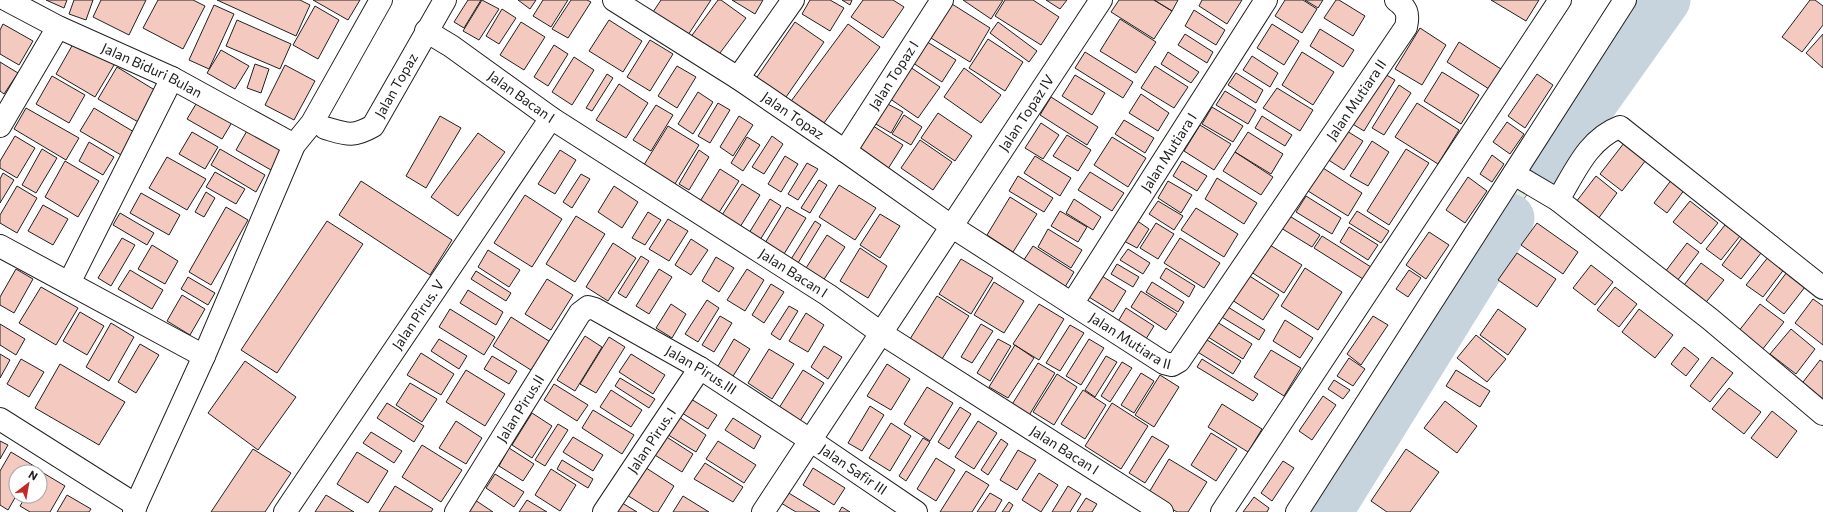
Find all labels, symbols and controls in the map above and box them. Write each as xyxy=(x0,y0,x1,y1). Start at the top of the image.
street label: Jalan Topaz I xyxy=(865,37,922,113)
street label: Jalan Biduri Bulan xyxy=(99,39,205,101)
street label: Jalan Topaz xyxy=(371,50,421,121)
street label: Jalan Mutiara II xyxy=(1322,56,1389,143)
street label: Jalan Bacan I xyxy=(485,67,558,126)
street label: Jalan Topaz IV xyxy=(995,71,1058,154)
street label: Jalan Topaz xyxy=(759,88,828,142)
street label: Jalan Mutiara I xyxy=(1137,109,1200,195)
street label: Jalan Bacan I xyxy=(756,244,831,301)
street label: Jalan Pirus. V xyxy=(388,276,448,353)
street label: Jalan Mutiara II xyxy=(1086,308,1173,372)
street label: Jalan Pirus.III xyxy=(663,341,740,398)
street label: Jalan Pirus.II xyxy=(493,371,547,445)
street label: Jalan Pirus. I xyxy=(623,404,679,476)
street label: Jalan Bacan I xyxy=(1027,421,1102,478)
street label: Jalan Safir III xyxy=(817,440,891,498)
north arrow xyxy=(8,464,48,504)
text: N xyxy=(27,467,40,483)

